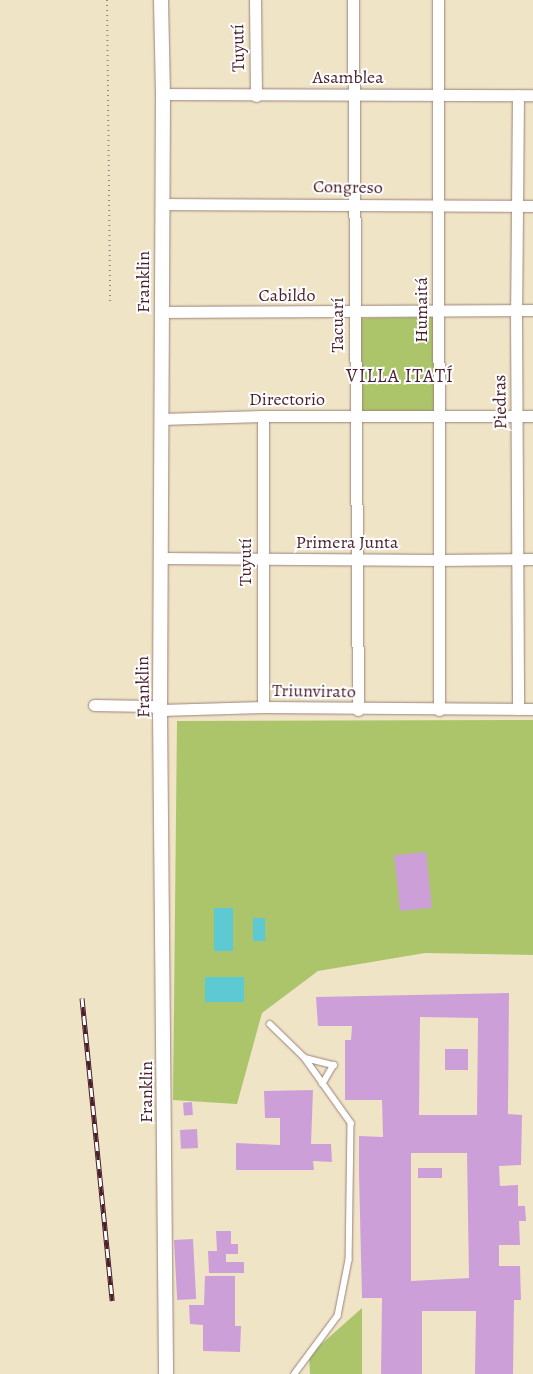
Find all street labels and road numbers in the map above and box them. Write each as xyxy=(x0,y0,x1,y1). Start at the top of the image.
street label: Tuyutí xyxy=(227,24,249,72)
street label: Asamblea xyxy=(312,66,384,88)
street label: Congreso xyxy=(313,176,383,198)
street label: Franklin xyxy=(132,251,154,313)
street label: Humaitá xyxy=(410,277,432,343)
street label: Cabildo xyxy=(259,284,315,306)
street label: Tacuarí xyxy=(326,297,348,353)
street label: Piedras xyxy=(489,374,511,430)
street label: Directorio xyxy=(249,388,325,410)
street label: Primera Junta xyxy=(296,531,398,553)
street label: Tuyutí xyxy=(234,538,256,586)
street label: Franklin xyxy=(132,656,154,718)
street label: Triunvirato xyxy=(272,679,356,703)
street label: Franklin xyxy=(135,1061,157,1123)

